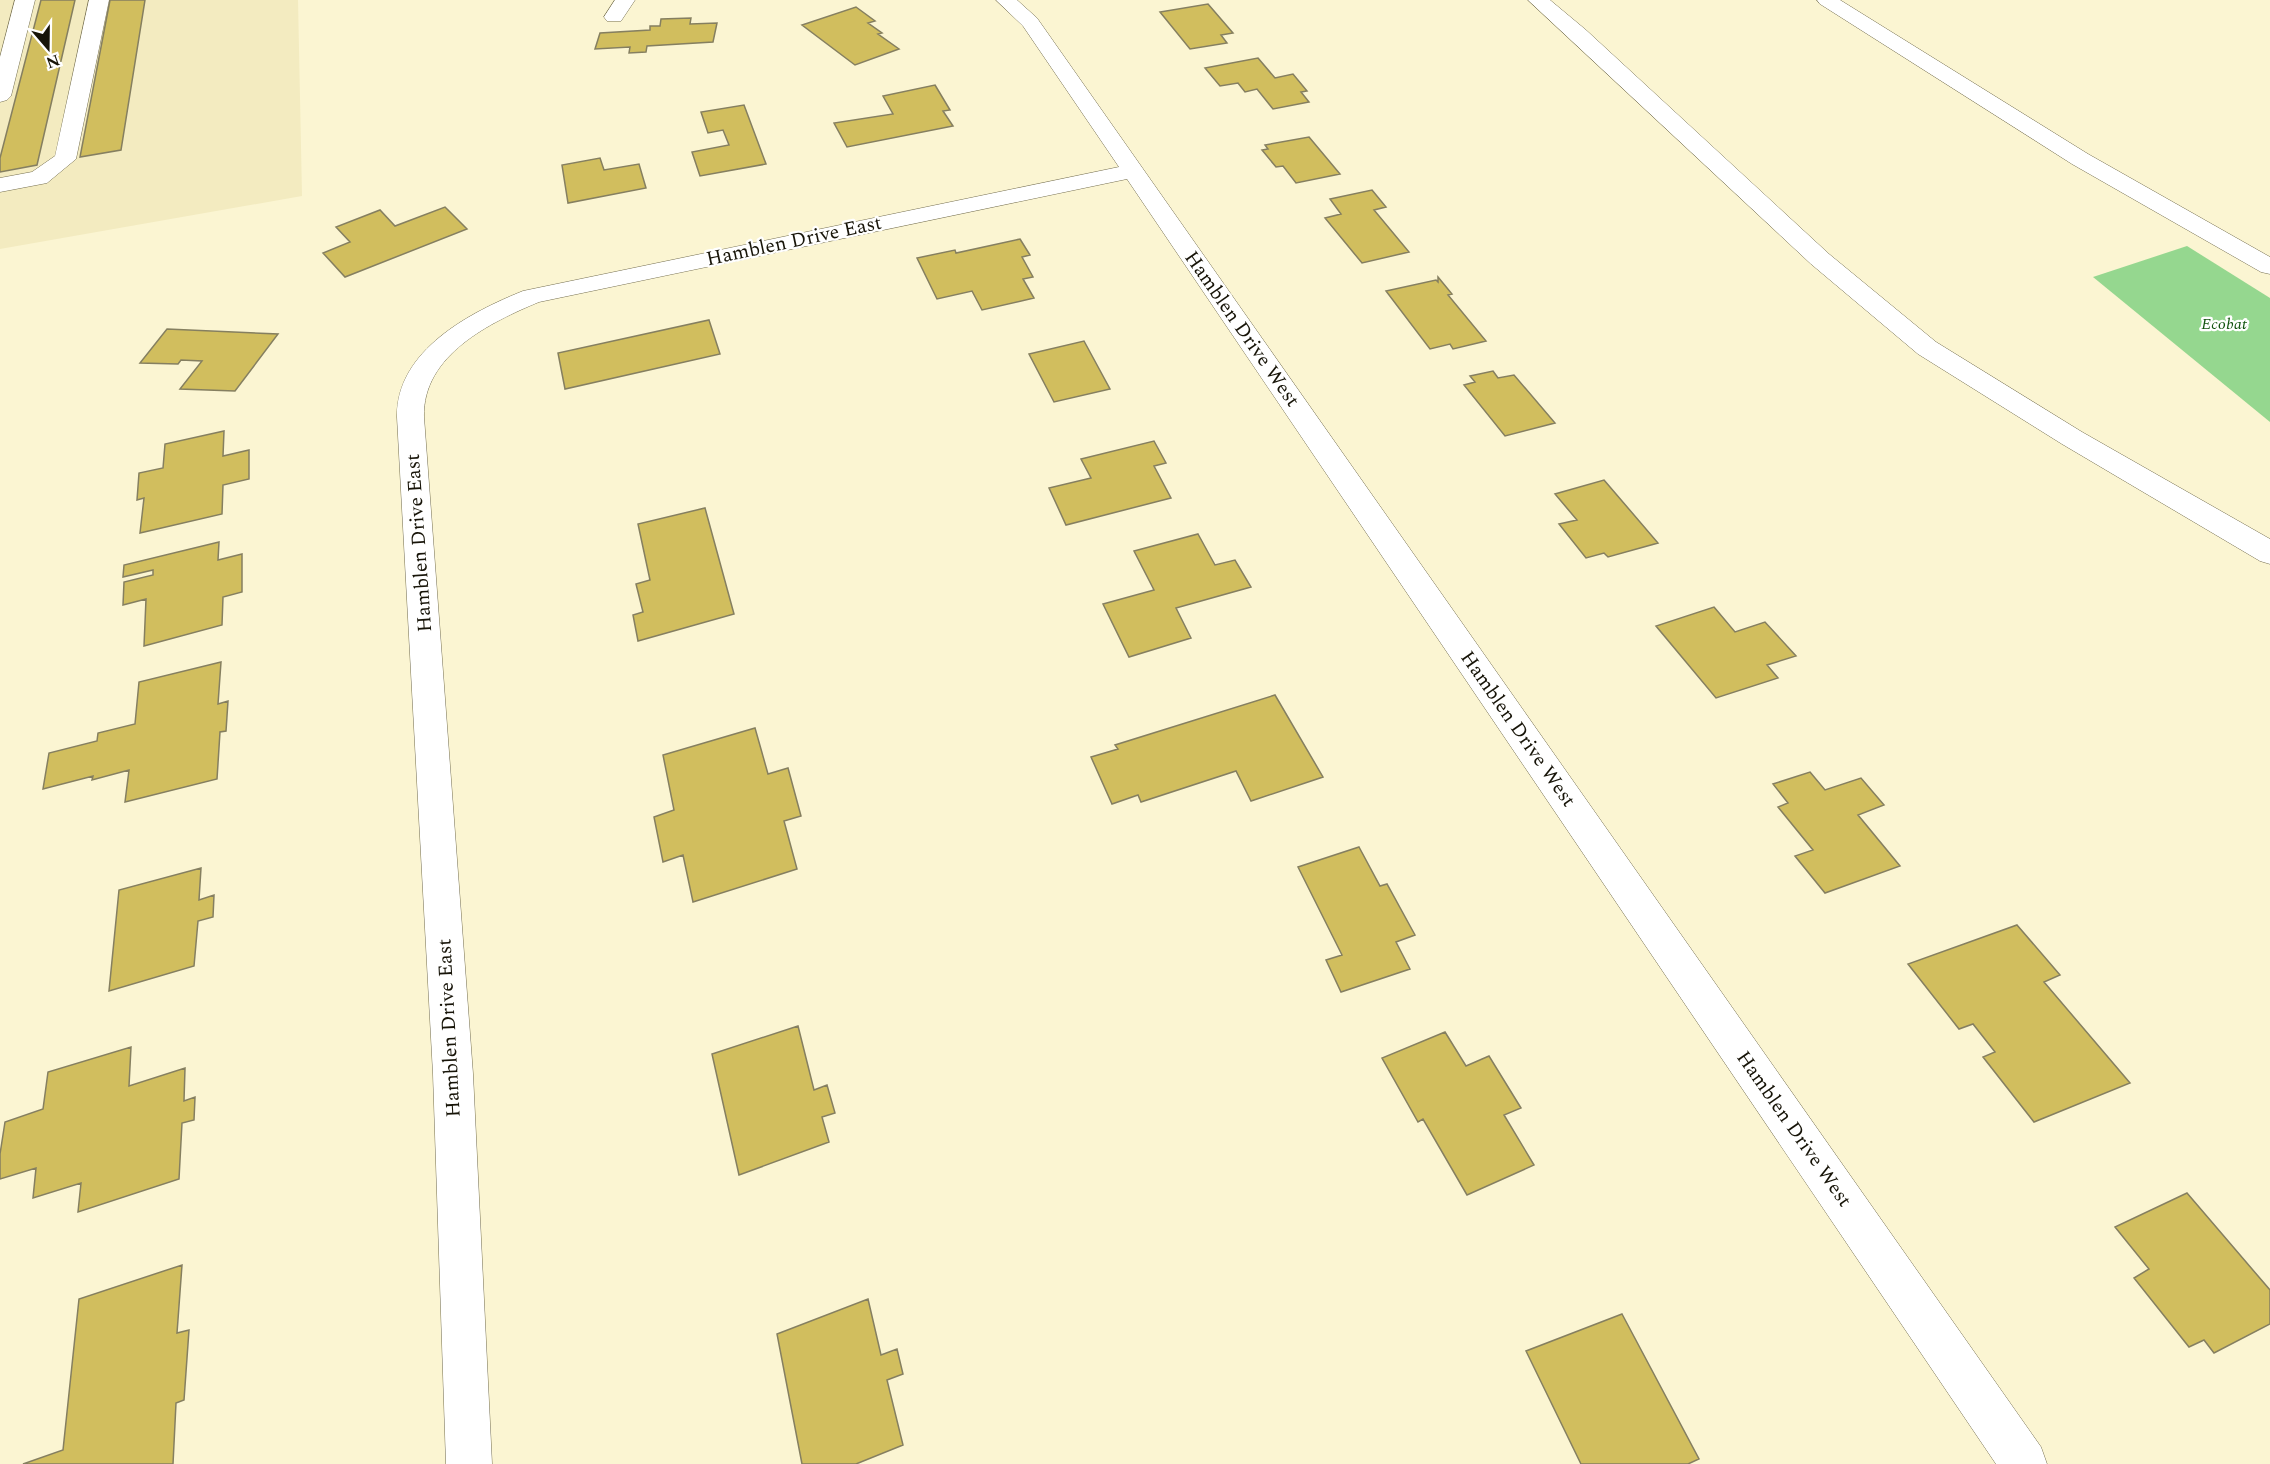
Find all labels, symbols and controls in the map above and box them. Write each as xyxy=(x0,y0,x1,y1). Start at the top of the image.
north arrow xyxy=(18,18,78,78)
text: N xyxy=(43,48,63,75)
street label: Hamblen Drive East xyxy=(703,208,885,274)
street label: Hamblen Drive West xyxy=(1177,245,1307,413)
park label: Ecobat xyxy=(2201,312,2248,336)
street label: Hamblen Drive East xyxy=(398,453,440,633)
street label: Hamblen Drive West xyxy=(1453,645,1583,813)
street label: Hamblen Drive East xyxy=(429,938,469,1118)
street label: Hamblen Drive West xyxy=(1729,1045,1859,1213)

